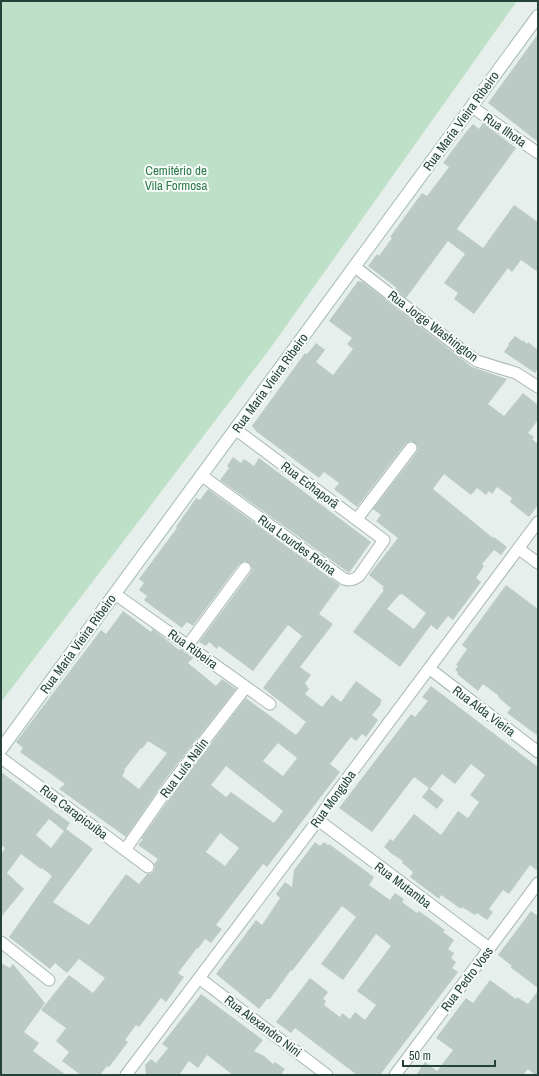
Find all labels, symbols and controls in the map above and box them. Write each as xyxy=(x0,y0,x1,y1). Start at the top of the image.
street label: Rua Maria Vieira Ribeiro xyxy=(419,68,503,174)
street label: Rua Ilhota xyxy=(480,109,530,151)
park label: Cemitério de Vila Formosa xyxy=(145,162,207,194)
street label: Rua Jorge Washington xyxy=(384,287,482,366)
street label: Rua Maria Vieira Ribeiro xyxy=(228,330,312,436)
street label: Rua Echaporã xyxy=(278,458,342,512)
street label: Rua Lourdes Reina xyxy=(255,511,339,579)
street label: Rua Maria Vieira Ribeiro xyxy=(36,591,120,697)
street label: Rua Ribeira xyxy=(165,625,221,673)
street label: Rua Alda Vieira xyxy=(449,682,519,740)
street label: Rua Luís Nalin xyxy=(156,735,212,801)
street label: Rua Monguba xyxy=(306,767,360,831)
street label: Rua Carapicuíba xyxy=(37,781,111,843)
street label: Rua Mutamba xyxy=(371,858,435,912)
street label: Rua Pedro Voss xyxy=(437,943,497,1015)
street label: Rua Alexandro Nini xyxy=(221,991,305,1061)
scale bar xyxy=(403,1042,495,1068)
text: 50 m xyxy=(409,1048,431,1064)

